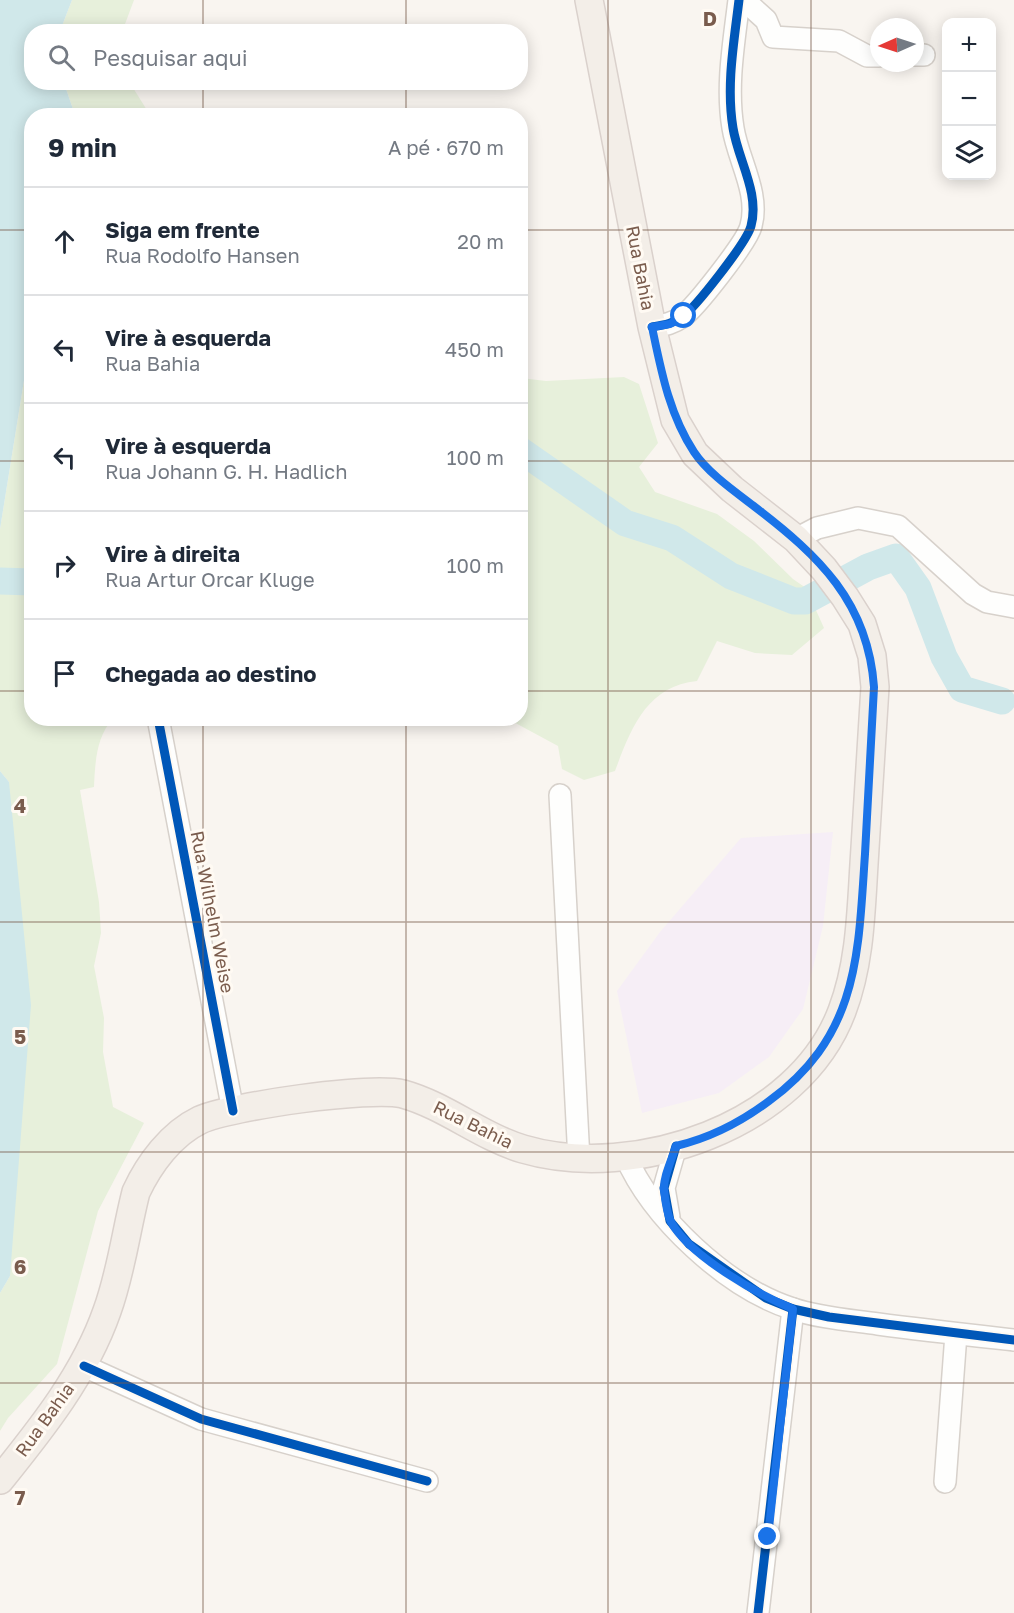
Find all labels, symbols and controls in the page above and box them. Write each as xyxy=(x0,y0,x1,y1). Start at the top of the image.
text: D xyxy=(703,6,717,30)
north arrow xyxy=(870,18,924,72)
map controls xyxy=(942,18,996,180)
button: + xyxy=(942,18,996,72)
search box xyxy=(24,24,528,90)
icon: search xyxy=(45,41,78,74)
text: Pesquisar aqui xyxy=(93,44,248,71)
button: − xyxy=(942,72,996,126)
button: layers xyxy=(942,126,996,180)
text: 9 min xyxy=(48,132,117,163)
text: A pé · 670 m xyxy=(388,135,504,159)
text: Siga em frente xyxy=(105,216,260,243)
street label: Rua Bahia xyxy=(622,224,660,312)
icon: ahead xyxy=(48,225,81,258)
text: 20 m xyxy=(457,229,504,253)
text: Rua Rodolfo Hansen xyxy=(105,243,300,267)
route start xyxy=(670,302,696,328)
text: Vire à esquerda xyxy=(105,324,271,351)
icon: left xyxy=(48,333,81,366)
text: 450 m xyxy=(445,337,504,361)
text: Rua Bahia xyxy=(105,351,200,375)
text: Vire à esquerda xyxy=(105,432,271,459)
icon: left xyxy=(48,441,81,474)
text: 100 m xyxy=(447,445,504,469)
text: Rua Johann G. H. Hadlich xyxy=(105,459,348,483)
text: Vire à direita xyxy=(105,540,240,567)
icon: right xyxy=(48,549,81,582)
text: 100 m xyxy=(447,553,504,577)
text: Rua Artur Orcar Kluge xyxy=(105,567,315,591)
icon: arrive xyxy=(48,657,81,690)
text: Chegada ao destino xyxy=(105,660,317,687)
text: 4 xyxy=(14,793,26,817)
street label: Rua Wilhelm Weise xyxy=(186,829,240,995)
text: 5 xyxy=(14,1024,26,1048)
street label: Rua Bahia xyxy=(430,1095,517,1153)
text: 6 xyxy=(14,1254,26,1278)
street label: Rua Bahia xyxy=(10,1378,78,1461)
text: 7 xyxy=(15,1485,26,1509)
route end xyxy=(754,1523,780,1549)

